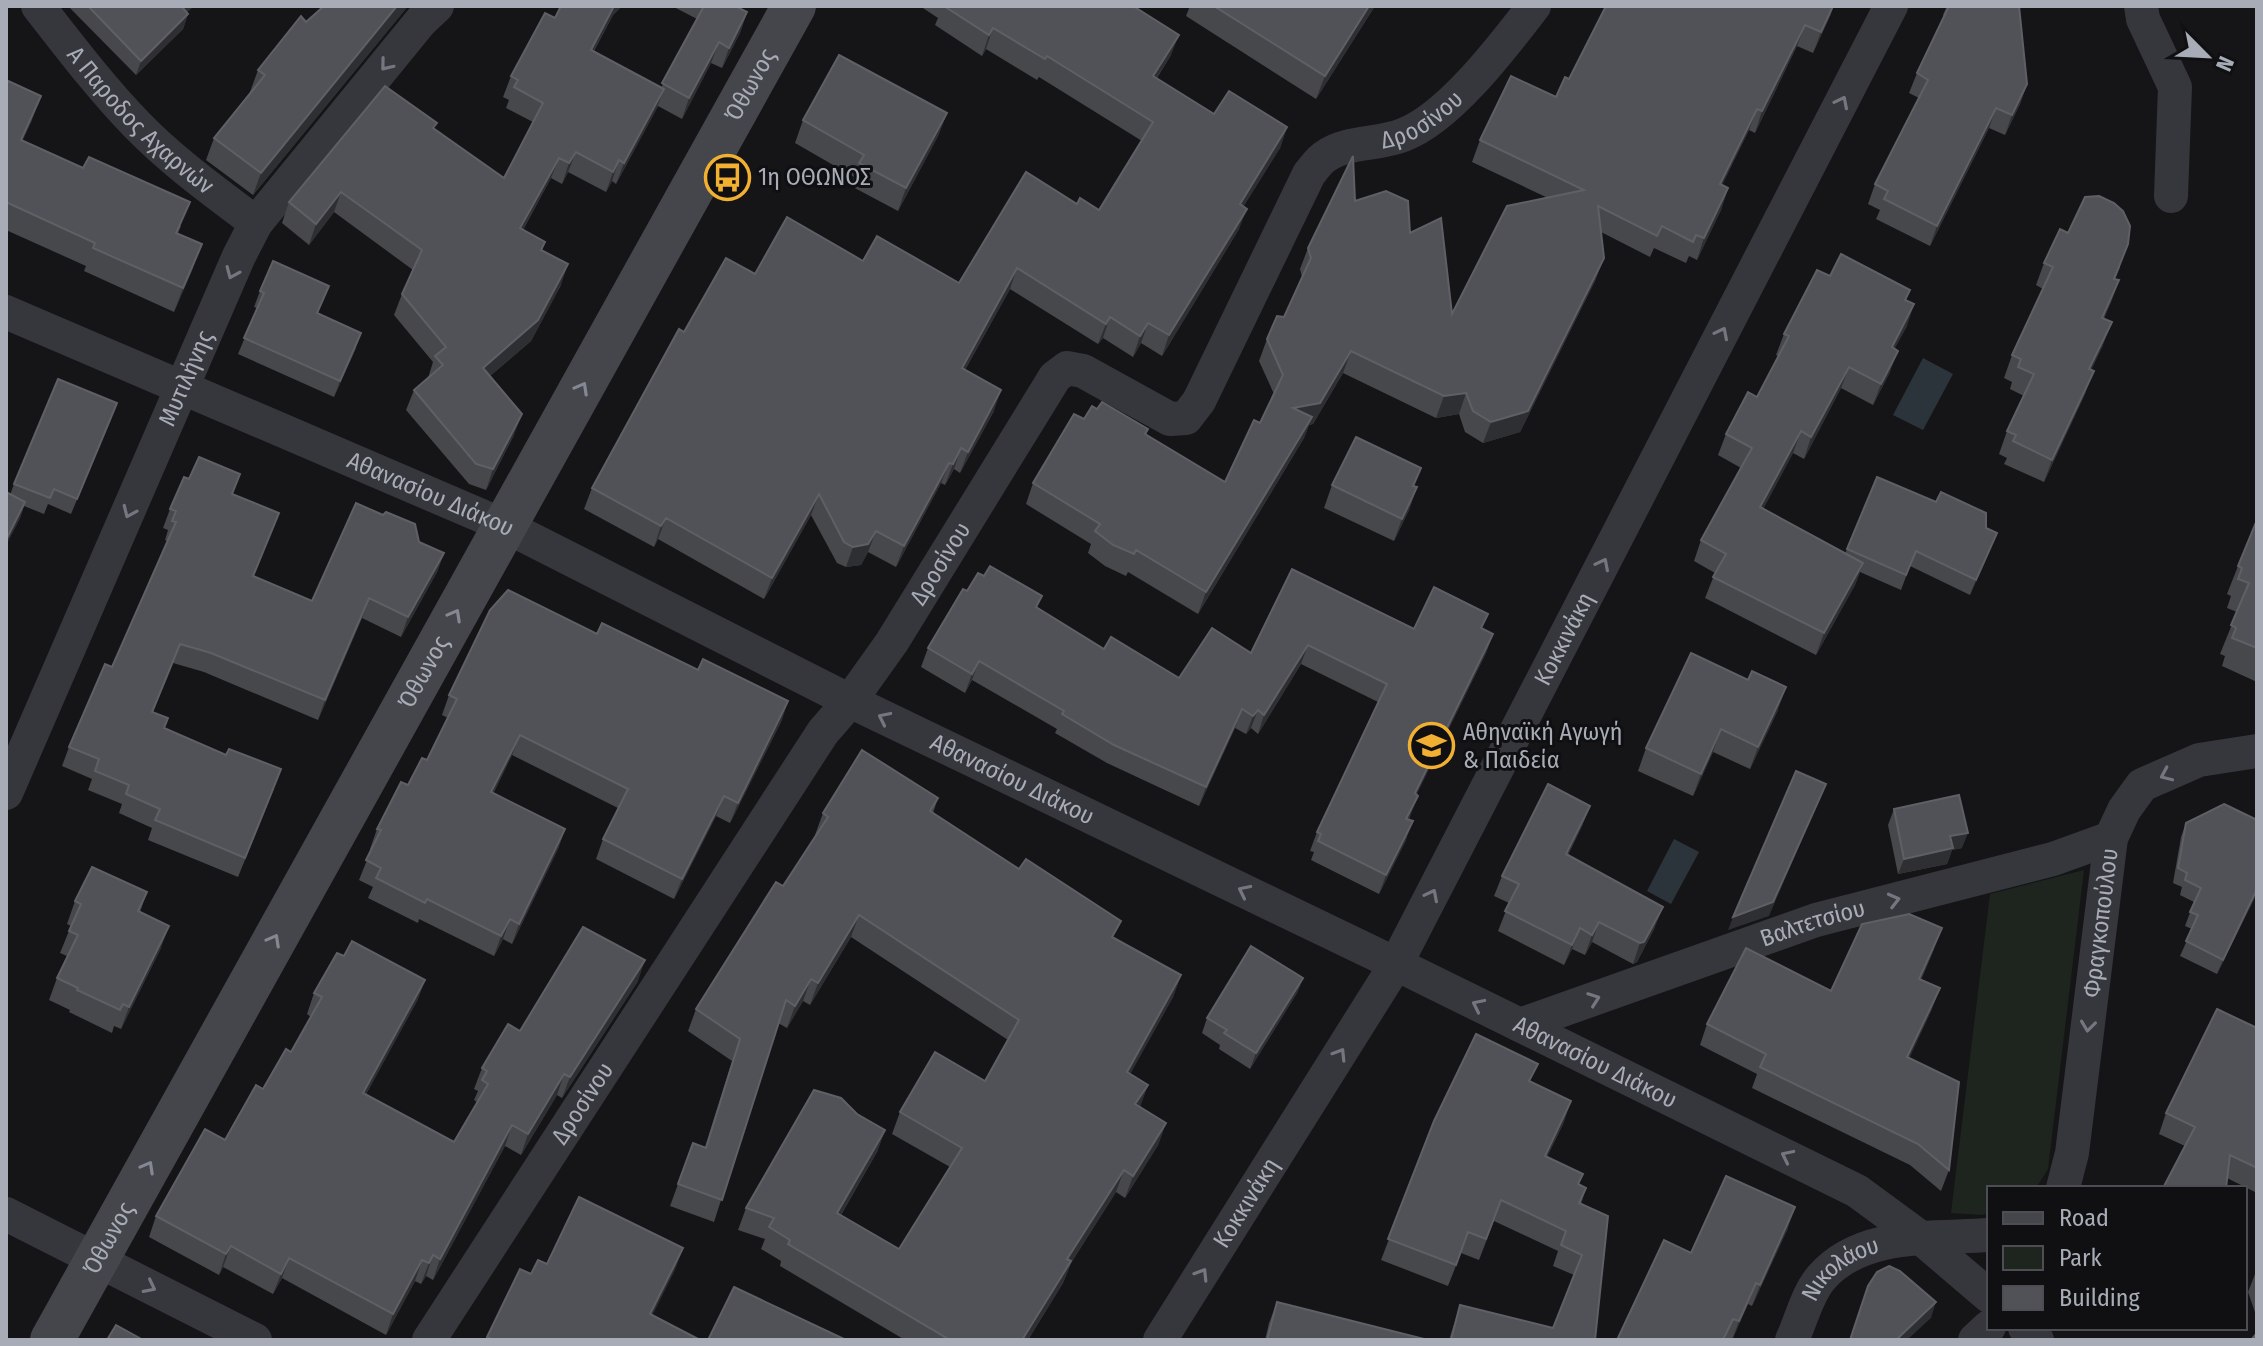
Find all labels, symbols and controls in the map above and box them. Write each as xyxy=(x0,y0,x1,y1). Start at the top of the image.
north arrow xyxy=(2167,16,2247,96)
street label: Α Παροδος Αχαρνών xyxy=(61,41,220,200)
street label: Όθωνος xyxy=(719,44,781,126)
text: N xyxy=(2210,52,2240,75)
one-way arrow xyxy=(381,56,395,71)
street label: Δροσίνου xyxy=(1378,85,1469,155)
one-way arrow xyxy=(1832,96,1847,111)
bus stop icon: 1η ΟΘΩΝΟΣ xyxy=(703,153,751,201)
place label: 1η ΟΘΩΝΟΣ xyxy=(758,163,871,191)
one-way arrow xyxy=(226,265,242,279)
street label: Μυτιλήνης xyxy=(153,326,219,430)
one-way arrow xyxy=(1713,327,1728,342)
one-way arrow xyxy=(572,381,587,396)
street label: Αθανασίου Διάκου xyxy=(343,446,519,542)
one-way arrow xyxy=(123,504,139,518)
street label: Δροσίνου xyxy=(904,517,976,610)
one-way arrow xyxy=(1593,558,1609,573)
street label: Κοκκινάκη xyxy=(1528,588,1600,690)
one-way arrow xyxy=(445,609,461,624)
street label: Όθωνος xyxy=(392,631,455,714)
one-way arrow xyxy=(878,712,892,728)
place label: Αθηναϊκή Αγωγή & Παιδεία xyxy=(1463,718,1622,774)
school or university icon: Αθηναϊκή Αγωγή & Παιδεία xyxy=(1408,722,1456,770)
street label: Αθανασίου Διάκου xyxy=(926,728,1099,830)
one-way arrow xyxy=(2159,766,2174,782)
street label: Φραγκοπούλου xyxy=(2077,847,2124,999)
one-way arrow xyxy=(1238,885,1253,901)
one-way arrow xyxy=(1423,888,1438,903)
one-way arrow xyxy=(1886,893,1900,910)
street label: Βαλτετσίου xyxy=(1756,894,1868,953)
one-way arrow xyxy=(265,934,280,948)
one-way arrow xyxy=(1586,992,1600,1009)
one-way arrow xyxy=(1472,999,1487,1014)
street label: Αθανασίου Διάκου xyxy=(1509,1010,1681,1114)
one-way arrow xyxy=(2079,1020,2096,1033)
one-way arrow xyxy=(1331,1048,1346,1063)
street label: Δροσίνου xyxy=(546,1057,619,1150)
one-way arrow xyxy=(1781,1150,1795,1166)
street label: Κοκκινάκη xyxy=(1207,1153,1285,1253)
one-way arrow xyxy=(138,1161,154,1176)
legend xyxy=(1987,1186,2247,1330)
street label: Όθωνος xyxy=(77,1197,140,1280)
text: Road xyxy=(2059,1204,2109,1232)
street label: Νικολάου xyxy=(1796,1231,1882,1305)
text: Park xyxy=(2059,1244,2102,1272)
one-way arrow xyxy=(1192,1268,1207,1283)
one-way arrow xyxy=(142,1277,157,1293)
text: Building xyxy=(2059,1284,2141,1312)

